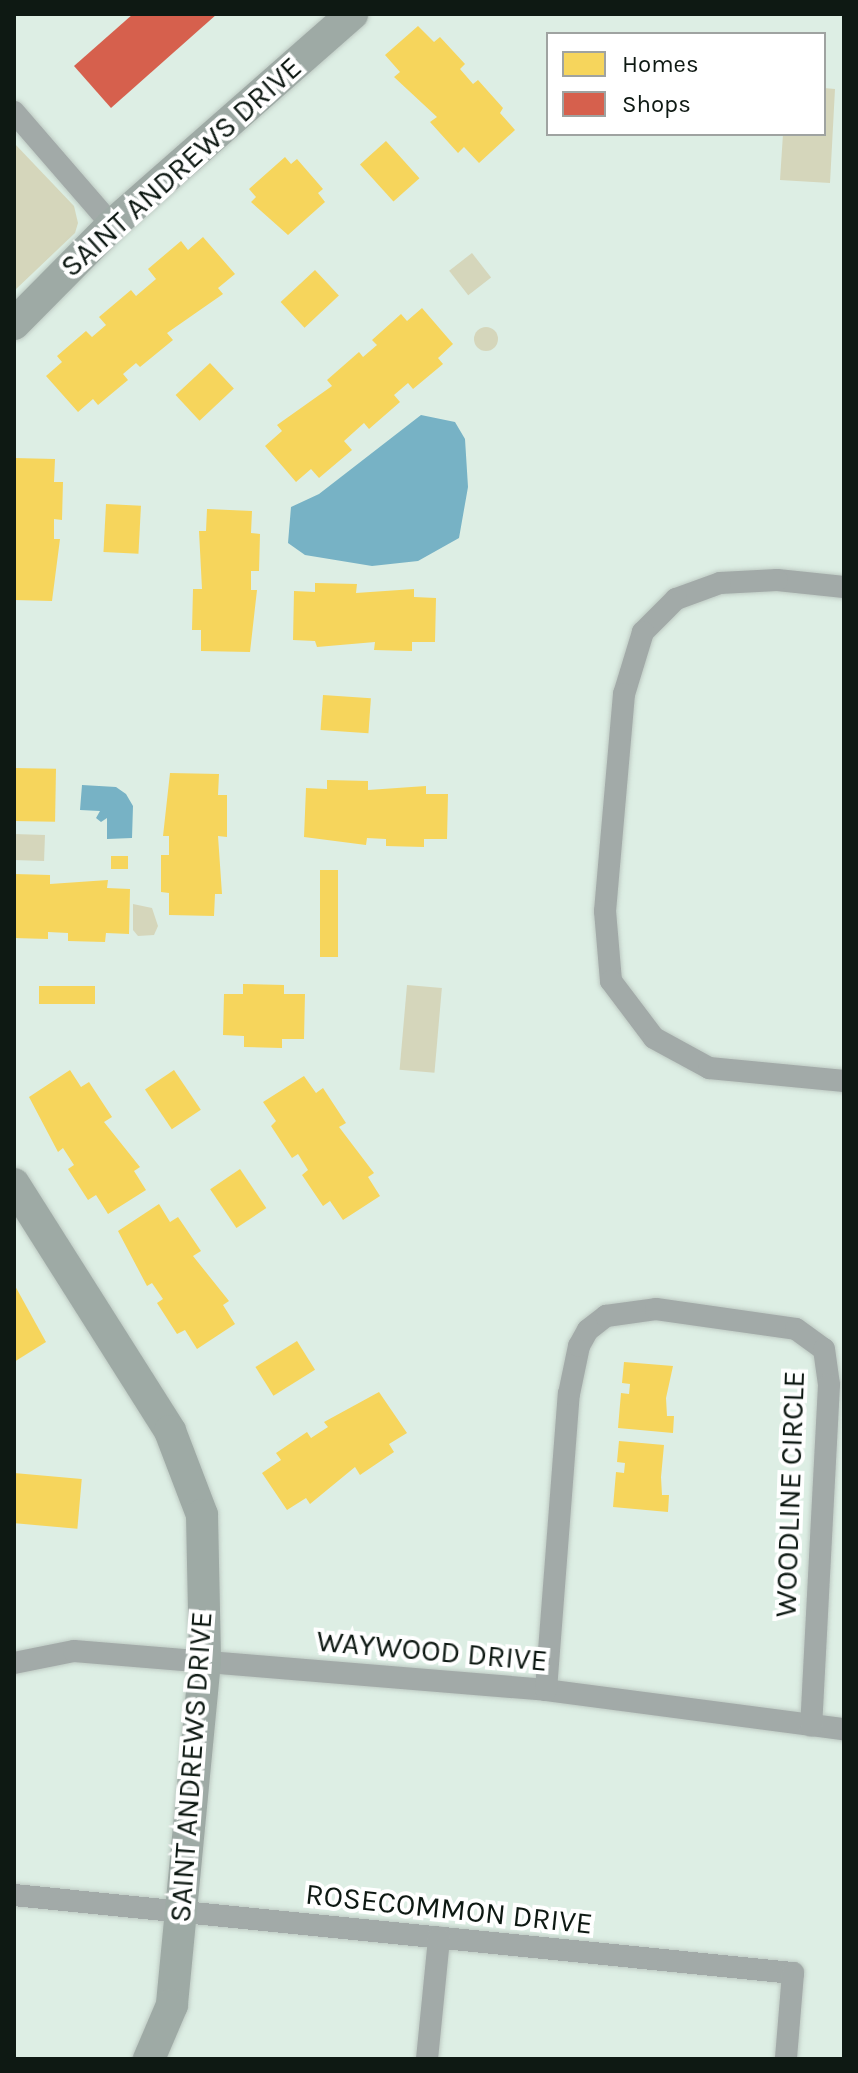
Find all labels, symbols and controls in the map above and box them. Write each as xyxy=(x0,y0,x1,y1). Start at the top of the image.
legend xyxy=(546,32,826,136)
street label: SAINT ANDREWS DRIVE xyxy=(53,49,309,285)
text: Homes xyxy=(622,50,699,78)
text: Shops xyxy=(622,90,691,118)
street label: WOODLINE CIRCLE xyxy=(768,1370,812,1618)
street label: SAINT ANDREWS DRIVE xyxy=(162,1610,220,1924)
street label: WAYWOOD DRIVE xyxy=(315,1623,549,1679)
street label: ROSECOMMON DRIVE xyxy=(304,1876,594,1942)

